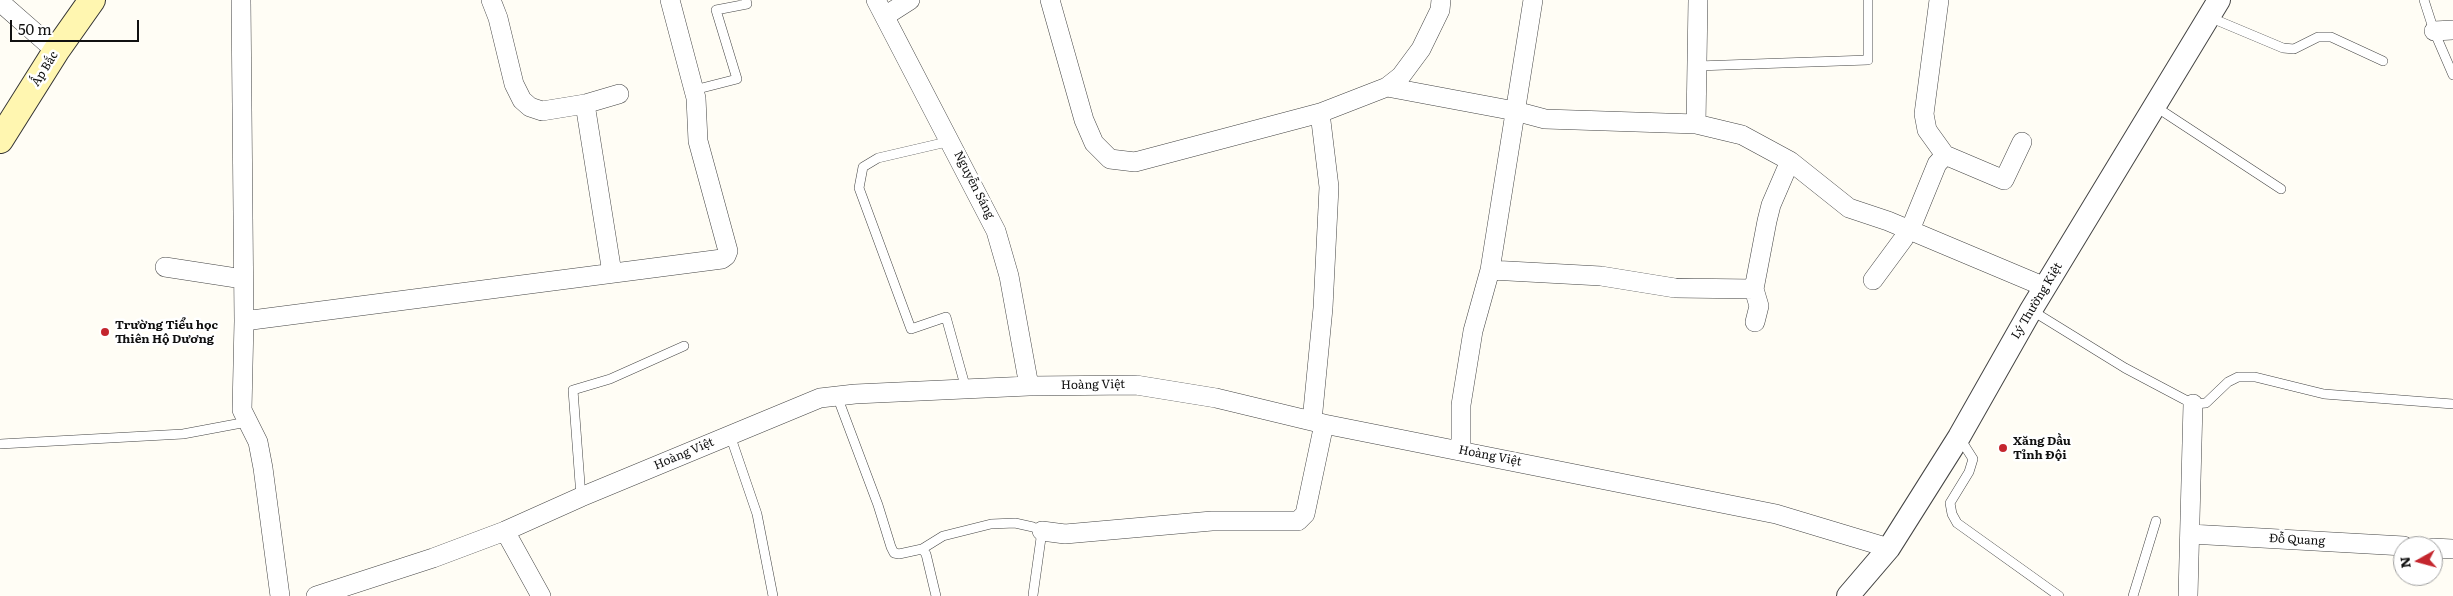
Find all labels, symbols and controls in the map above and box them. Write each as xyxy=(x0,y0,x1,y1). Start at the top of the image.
scale bar xyxy=(12,10,141,42)
text: 50 m xyxy=(18,17,52,40)
street label: Ấp Bắc xyxy=(29,49,61,89)
street label: Nguyễn Sáng xyxy=(951,149,997,221)
street label: Lý Thường Kiệt xyxy=(2008,260,2066,342)
place label: Trường Tiểu học Thiên Hộ Dương xyxy=(115,318,218,346)
marker: Trường Tiểu học Thiên Hộ Dương xyxy=(99,326,111,338)
street label: Hoàng Việt xyxy=(1061,377,1125,393)
place label: Xăng Dầu Tỉnh Đội xyxy=(2013,434,2071,462)
street label: Hoàng Việt xyxy=(652,435,716,473)
marker: Xăng Dầu Tỉnh Đội xyxy=(1997,442,2009,454)
street label: Hoàng Việt xyxy=(1457,443,1523,469)
street label: Đỗ Quang xyxy=(2268,531,2326,549)
north arrow xyxy=(2393,536,2443,586)
text: N xyxy=(2393,556,2415,570)

